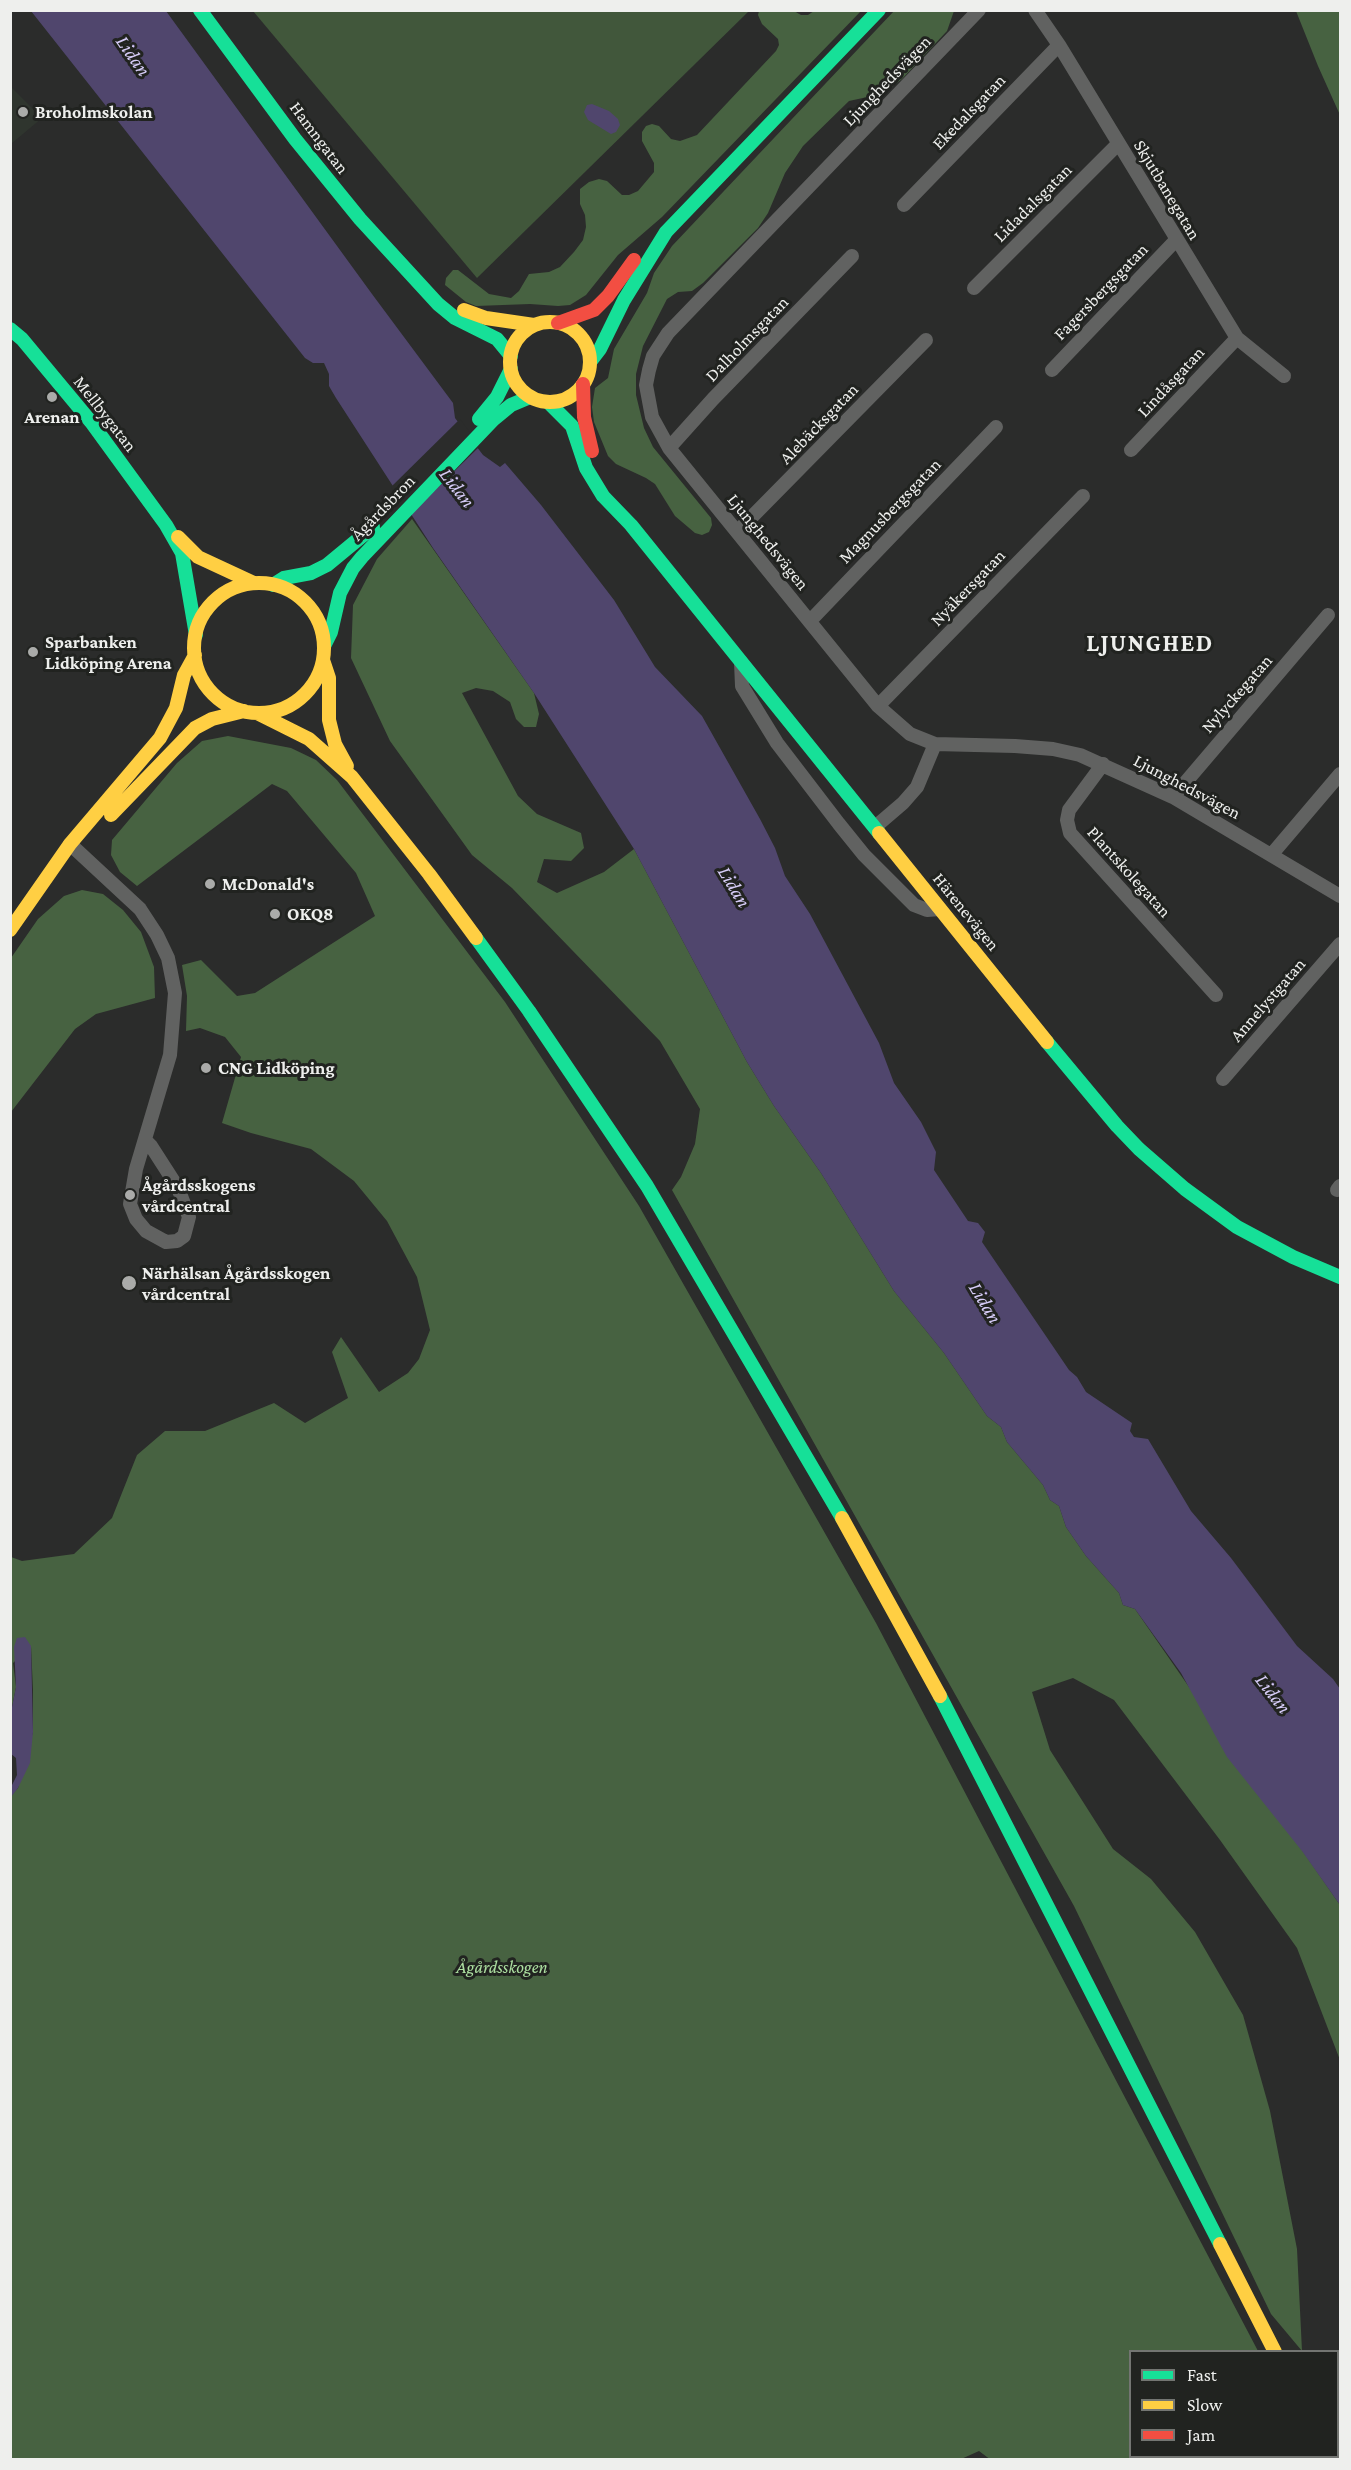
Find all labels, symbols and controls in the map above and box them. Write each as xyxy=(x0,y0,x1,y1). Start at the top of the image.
water label: Lidan xyxy=(110,31,156,81)
street label: Ljunghedsvägen xyxy=(838,31,936,131)
street label: Ekedalsgatan xyxy=(928,70,1010,154)
street label: Hamngatan xyxy=(285,98,353,178)
place label: Broholmskolan xyxy=(35,101,152,123)
marker: Broholmskolan xyxy=(16,105,30,119)
street label: Skjutbanegatan xyxy=(1129,136,1205,244)
street label: Lidadalsgatan xyxy=(989,159,1077,247)
street label: Fagersbergsgatan xyxy=(1049,239,1153,345)
street label: Dalholmsgatan xyxy=(701,292,793,386)
street label: Lindåsgatan xyxy=(1133,342,1209,422)
street label: Mellbygatan xyxy=(69,372,141,456)
street label: Alebäcksgatan xyxy=(775,379,863,469)
marker: Arenan xyxy=(45,390,59,404)
place label: Arenan xyxy=(24,406,80,428)
street label: Magnusbergsgatan xyxy=(834,454,946,568)
water label: Lidan xyxy=(434,463,480,513)
street label: Ågårdsbron xyxy=(346,470,420,546)
street label: Ljunghedsvägen xyxy=(722,489,814,595)
street label: Nyåkersgatan xyxy=(926,545,1010,631)
district label: LJUNGHED xyxy=(1086,630,1214,658)
place label: Sparbanken Lidköping Arena xyxy=(45,631,172,674)
marker: Sparbanken Lidköping Arena xyxy=(26,645,40,659)
street label: Nylyckegatan xyxy=(1197,650,1277,738)
street label: Ljunghedsvägen xyxy=(1130,750,1244,824)
street label: Plantskolegatan xyxy=(1082,822,1176,922)
water label: Lidan xyxy=(712,862,756,912)
street label: Härenevägen xyxy=(928,869,1004,955)
place label: McDonald's xyxy=(222,873,314,895)
marker: McDonald's xyxy=(203,877,217,891)
place label: OKQ8 xyxy=(287,903,334,925)
marker: OKQ8 xyxy=(268,907,282,921)
street label: Annelystgatan xyxy=(1226,954,1310,1046)
place label: CNG Lidköping xyxy=(218,1057,335,1079)
marker: CNG Lidköping xyxy=(199,1061,213,1075)
place label: Ågårdsskogens vårdcentral xyxy=(142,1174,256,1216)
marker: Ågårdsskogens vårdcentral xyxy=(123,1188,137,1202)
place label: Närhälsan Ågårdsskogen vårdcentral xyxy=(142,1262,330,1304)
marker: Närhälsan Ågårdsskogen vårdcentral xyxy=(120,1274,138,1292)
water label: Lidan xyxy=(963,1278,1007,1328)
water label: Lidan xyxy=(1250,1669,1296,1719)
park label: Ågårdsskogen xyxy=(456,1956,548,1978)
legend xyxy=(1129,2350,1339,2458)
text: Fast xyxy=(1187,2365,1217,2385)
text: Slow xyxy=(1187,2395,1222,2415)
text: Jam xyxy=(1187,2425,1215,2445)

